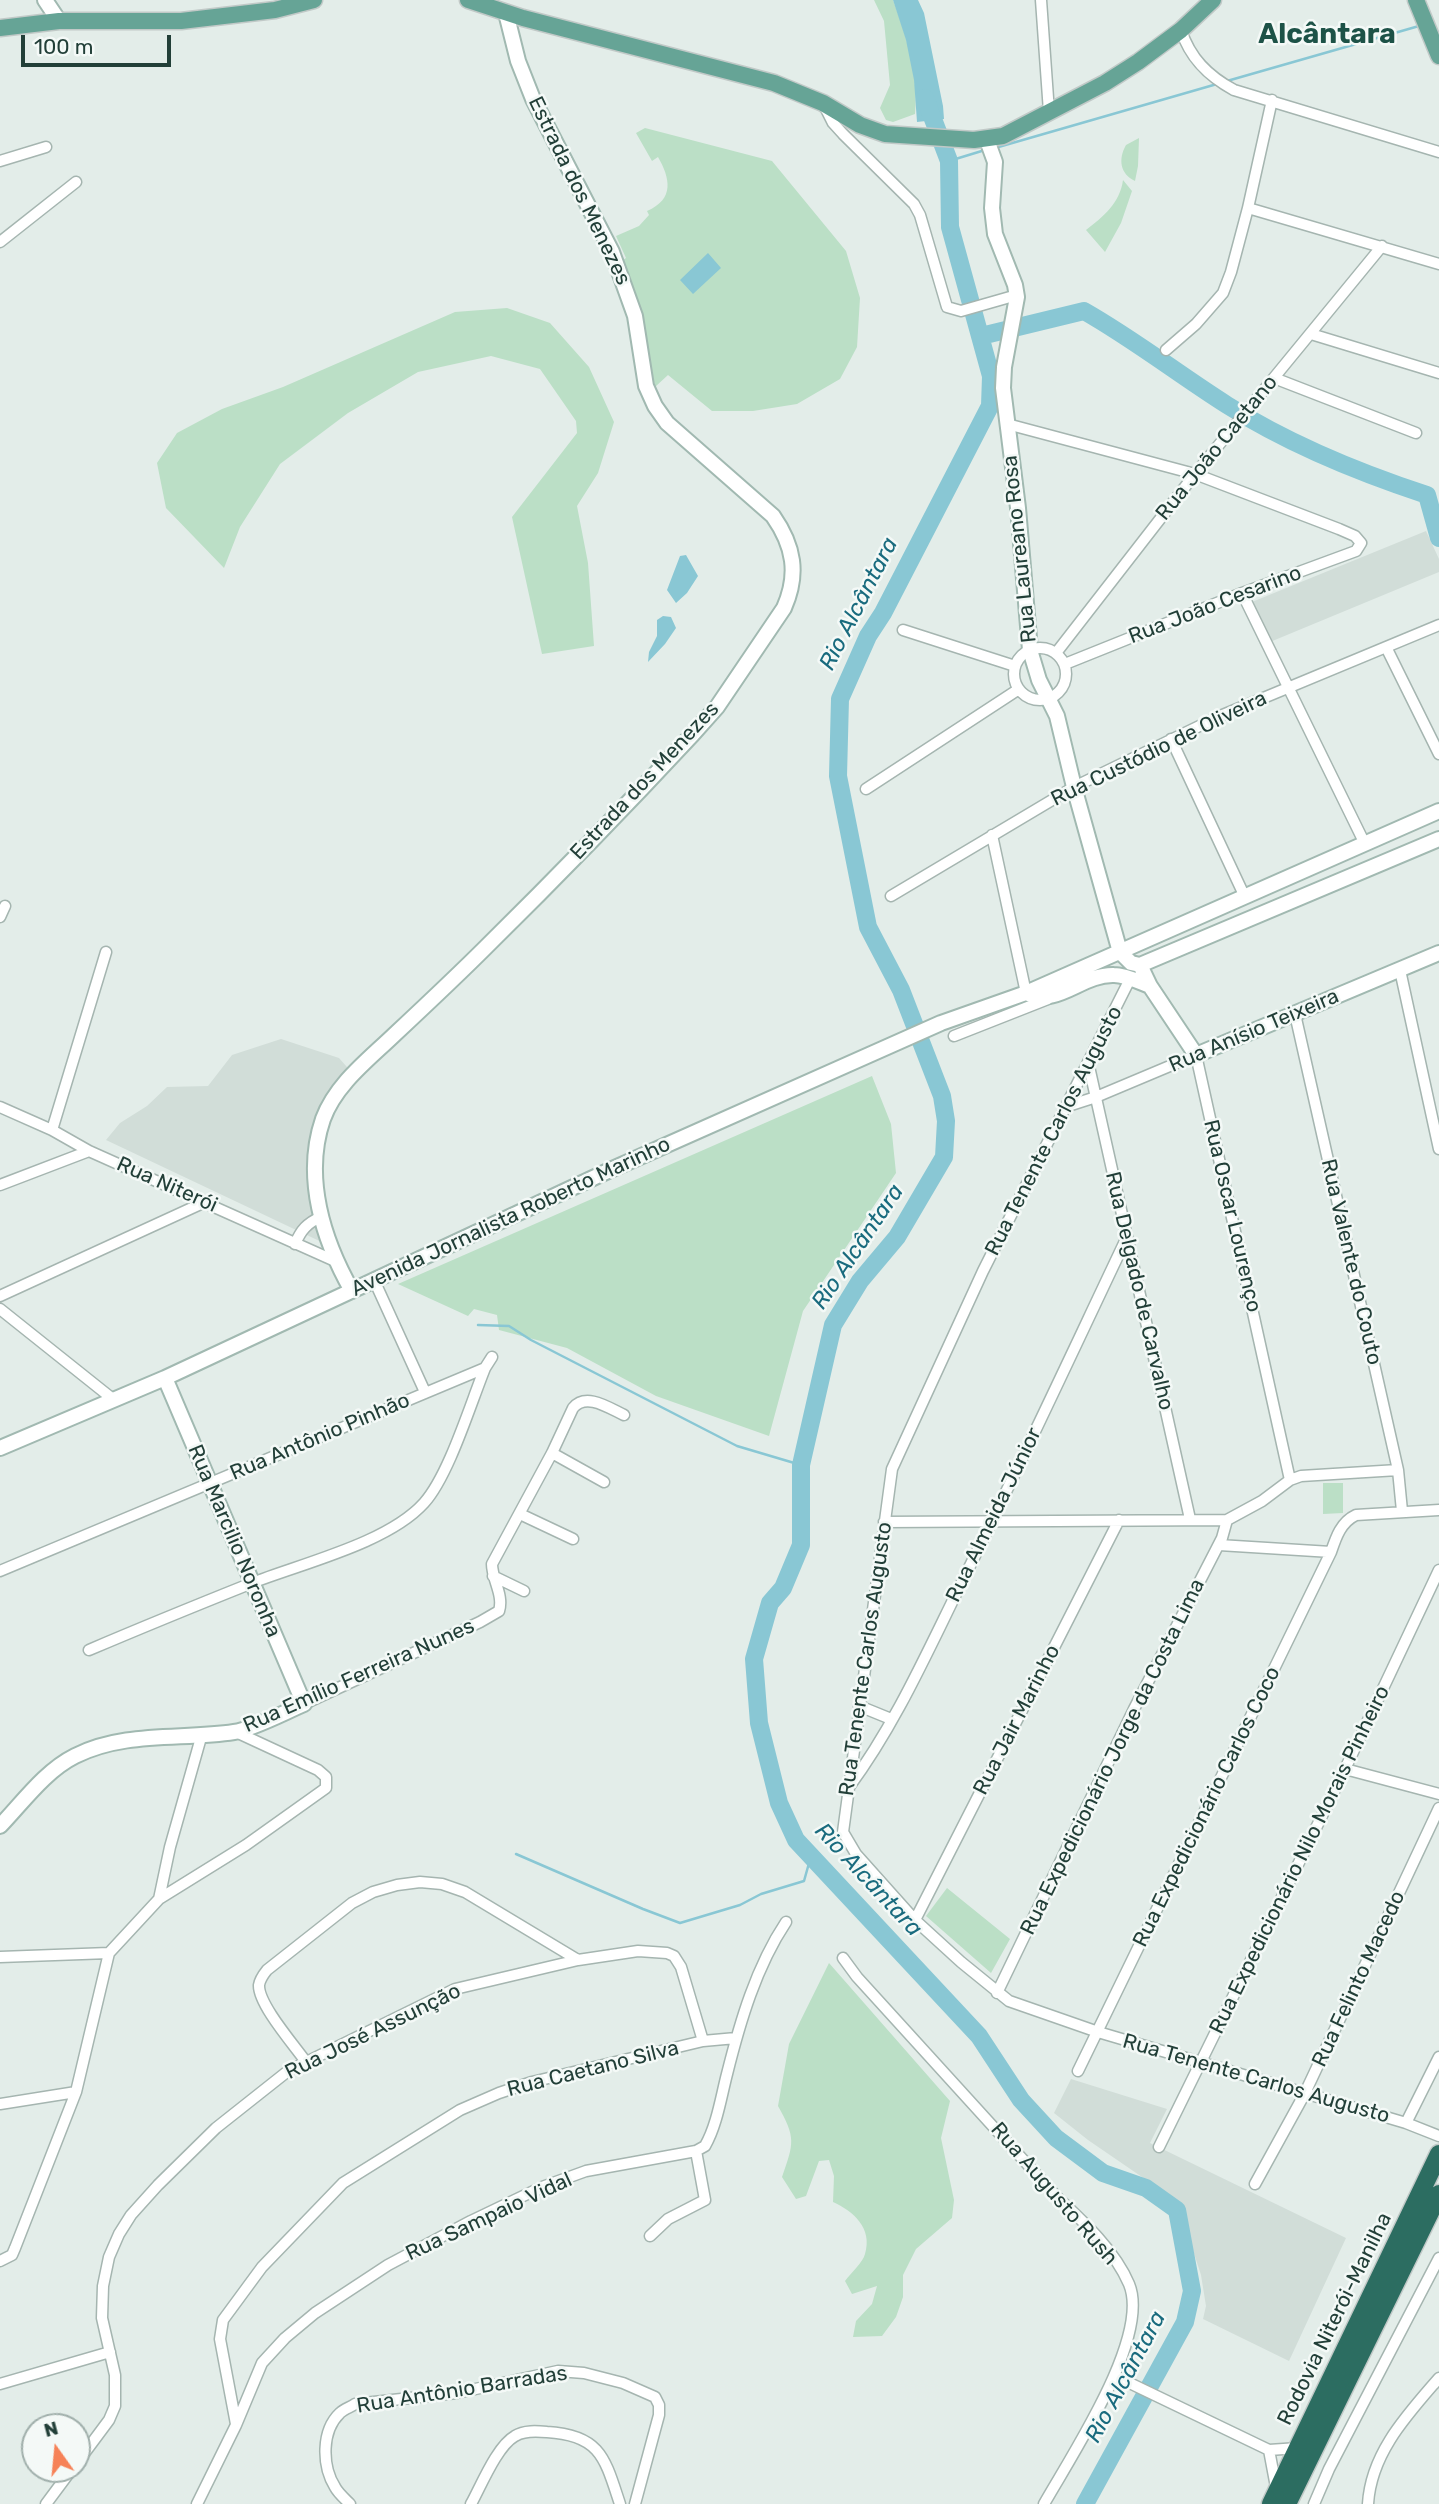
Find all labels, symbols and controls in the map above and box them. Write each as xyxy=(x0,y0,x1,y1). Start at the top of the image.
district label: Alcântara xyxy=(1258,18,1396,52)
scale bar xyxy=(24,21,175,65)
text: 100 m xyxy=(34,34,93,59)
street label: Estrada dos Menezes xyxy=(522,93,636,289)
street label: Rua João Caetano xyxy=(1151,370,1283,526)
street label: Rua Laureano Rosa xyxy=(998,454,1042,644)
water label: Rio Alcântara xyxy=(814,533,904,675)
street label: Rua João Cesarino xyxy=(1125,560,1305,650)
street label: Rua Custódio de Oliveira xyxy=(1047,686,1271,812)
street label: Estrada dos Menezes xyxy=(565,697,725,865)
street label: Rua Anísio Teixeira xyxy=(1165,984,1343,1078)
street label: Rua Tenente Carlos Augusto xyxy=(980,1002,1128,1260)
street label: Rua Oscar Lourenço xyxy=(1198,1117,1266,1315)
street label: Avenida Jornalista Roberto Marinho xyxy=(347,1132,675,1302)
street label: Rua Niterói xyxy=(113,1152,221,1218)
street label: Rua Valente do Couto xyxy=(1315,1157,1387,1367)
street label: Rua Delgado de Carvalho xyxy=(1099,1169,1179,1413)
water label: Rio Alcântara xyxy=(806,1179,910,1315)
street label: Rua Antônio Pinhão xyxy=(226,1388,414,1486)
street label: Rua Almeida Júnior xyxy=(941,1424,1047,1606)
street label: Rua Marcilio Noronha xyxy=(182,1441,286,1641)
street label: Rua Tenente Carlos Augusto xyxy=(834,1520,898,1798)
street label: Rua Expedicionário Jorge da Costa Lima xyxy=(1016,1575,1210,1939)
street label: Rua Emílio Ferreira Nunes xyxy=(239,1614,479,1738)
street label: Rua Jair Marinho xyxy=(968,1641,1066,1799)
street label: Rua Expedicionário Carlos Coco xyxy=(1128,1663,1286,1951)
street label: Rua Expedicionário Nilo Morais Pinheiro xyxy=(1204,1682,1396,2038)
water label: Rio Alcântara xyxy=(808,1818,928,1942)
street label: Rua Felinto Macedo xyxy=(1307,1887,1411,2071)
street label: Rua José Assunção xyxy=(281,1979,465,2085)
street label: Rua Tenente Carlos Augusto xyxy=(1120,2029,1392,2129)
street label: Rua Caetano Silva xyxy=(504,2035,682,2103)
street label: Rua Augusto Rush xyxy=(985,2117,1123,2271)
street label: Rua Sampaio Vidal xyxy=(402,2167,576,2267)
street label: Rodovia Niterói-Manilha xyxy=(1273,2209,1397,2429)
water label: Rio Alcântara xyxy=(1080,2306,1172,2448)
street label: Rua Antônio Barradas xyxy=(355,2361,569,2419)
north arrow xyxy=(21,2413,91,2483)
text: N xyxy=(41,2416,61,2442)

